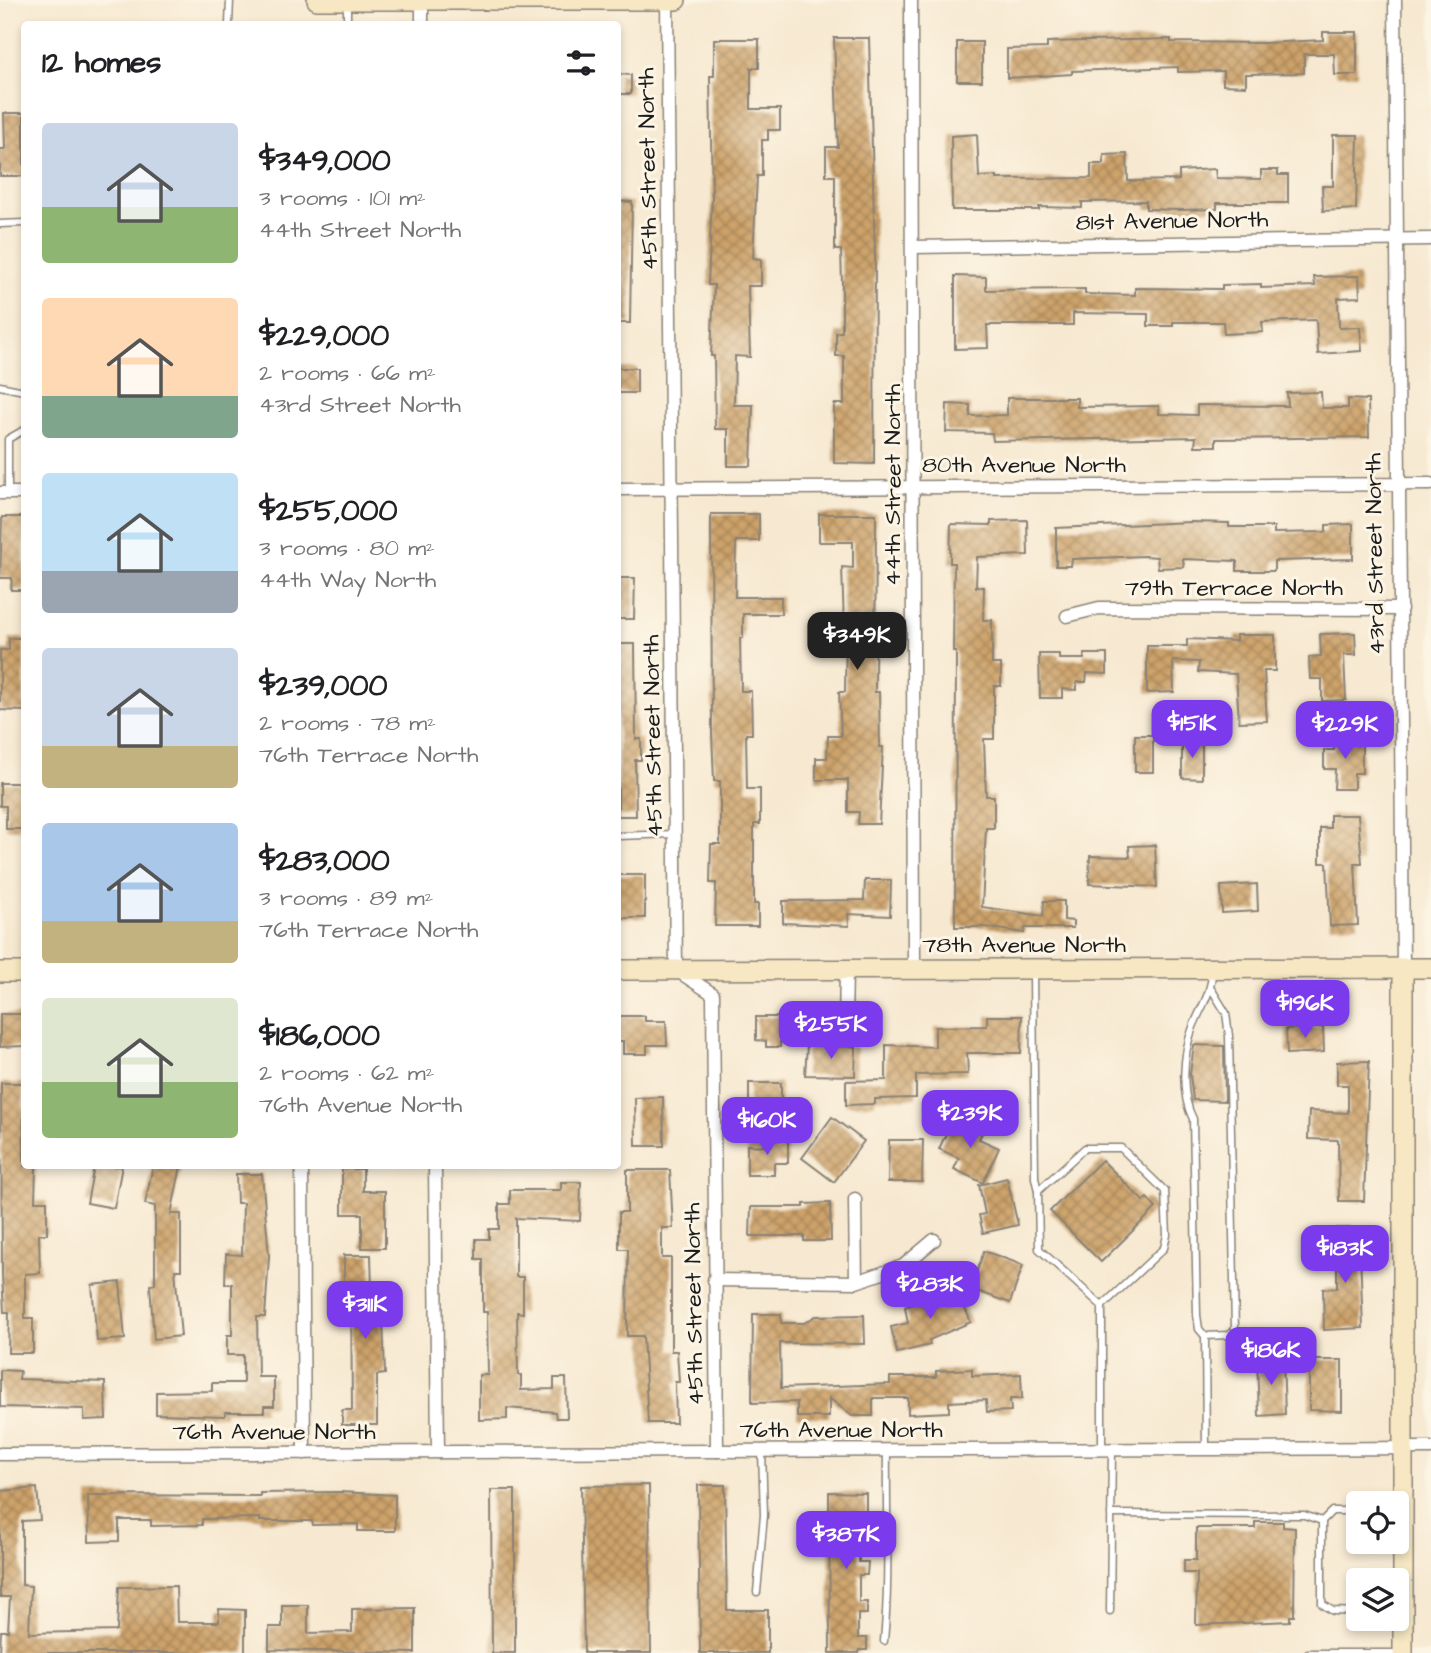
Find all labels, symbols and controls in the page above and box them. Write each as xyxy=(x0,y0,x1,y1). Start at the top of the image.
text: 12 homes xyxy=(42,42,161,84)
icon: filters xyxy=(562,44,600,82)
street label: 45th Street North xyxy=(630,67,666,271)
text: $349,000 xyxy=(259,140,391,182)
icon: home xyxy=(98,151,182,235)
text: 3 rooms · 101 m² xyxy=(259,182,426,214)
street label: 81st Avenue North xyxy=(1075,203,1269,239)
text: 44th Street North xyxy=(259,214,461,246)
text: $229,000 xyxy=(259,315,389,357)
icon: home xyxy=(98,326,182,410)
text: 2 rooms · 66 m² xyxy=(259,357,436,389)
street label: 44th Street North xyxy=(877,383,909,586)
text: 43rd Street North xyxy=(259,389,461,421)
street label: 80th Avenue North xyxy=(922,449,1127,481)
street label: 43rd Street North xyxy=(1357,452,1393,655)
text: $255,000 xyxy=(259,490,397,532)
icon: home xyxy=(98,501,182,585)
text: 3 rooms · 80 m² xyxy=(259,532,435,564)
text: 44th Way North xyxy=(259,564,436,596)
street label: 79th Terrace North xyxy=(1125,572,1344,604)
pin: $349K xyxy=(808,612,906,672)
text: $349K xyxy=(823,619,891,651)
street label: 45th Street North xyxy=(635,634,671,838)
text: $239,000 xyxy=(259,665,387,707)
icon: home xyxy=(98,676,182,760)
pin: $151K xyxy=(1143,700,1241,760)
pin: $229K xyxy=(1296,702,1394,761)
text: 2 rooms · 78 m² xyxy=(259,707,436,739)
text: $151K xyxy=(1168,707,1216,739)
text: $229K xyxy=(1312,708,1378,740)
text: 76th Terrace North xyxy=(259,739,478,771)
text: $283,000 xyxy=(259,840,390,882)
icon: home xyxy=(98,851,182,935)
text: 3 rooms · 89 m² xyxy=(259,882,433,914)
text: 76th Terrace North xyxy=(259,914,478,946)
street label: 78th Avenue North xyxy=(922,929,1126,961)
pin: $196K xyxy=(1256,981,1354,1040)
text: $196K xyxy=(1276,987,1334,1019)
pin: $255K xyxy=(782,1002,880,1061)
text: $255K xyxy=(795,1008,867,1040)
text: $186,000 xyxy=(259,1015,380,1057)
icon: home xyxy=(98,1026,182,1110)
text: 2 rooms · 62 m² xyxy=(259,1057,434,1089)
text: 76th Avenue North xyxy=(259,1089,462,1121)
pin: $239K xyxy=(921,1090,1019,1150)
text: $239K xyxy=(938,1097,1002,1129)
pin: $160K xyxy=(718,1098,816,1157)
text: $160K xyxy=(738,1104,796,1136)
street label: 45th Street North xyxy=(676,1202,712,1406)
pin: $183K xyxy=(1296,1226,1394,1285)
text: $183K xyxy=(1317,1232,1373,1264)
pin: $283K xyxy=(881,1262,979,1321)
text: $283K xyxy=(897,1268,963,1300)
pin: $311K xyxy=(316,1282,414,1341)
text: $311K xyxy=(343,1288,387,1320)
pin: $186K xyxy=(1222,1328,1320,1387)
text: $186K xyxy=(1241,1334,1301,1366)
street label: 76th Avenue North xyxy=(739,1414,943,1446)
street label: 76th Avenue North xyxy=(172,1416,376,1448)
map controls xyxy=(1346,1491,1409,1631)
button: locate xyxy=(1346,1491,1409,1554)
pin: $387K xyxy=(797,1512,895,1571)
text: $387K xyxy=(812,1518,880,1550)
button: layers xyxy=(1346,1568,1409,1631)

